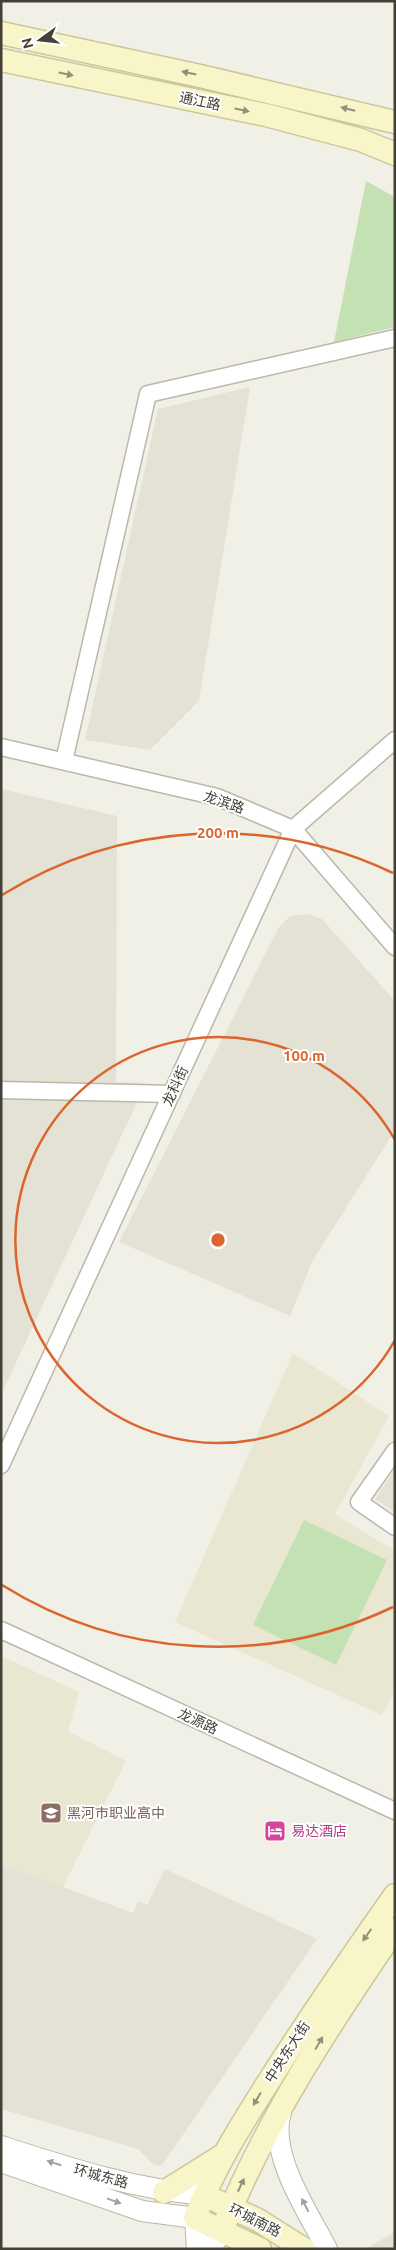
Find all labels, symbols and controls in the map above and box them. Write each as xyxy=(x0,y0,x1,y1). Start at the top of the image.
north arrow xyxy=(15,15,65,65)
text: N xyxy=(18,36,37,50)
one-way arrow xyxy=(182,69,197,77)
one-way arrow xyxy=(59,70,74,78)
street label: 通江路 xyxy=(178,89,222,113)
one-way arrow xyxy=(340,105,355,113)
one-way arrow xyxy=(235,107,251,115)
street label: 龙滨路 xyxy=(202,788,246,816)
text: 200 m xyxy=(197,824,239,841)
text: 100 m xyxy=(283,1047,325,1064)
street label: 龙科街 xyxy=(159,1064,191,1108)
centre of rings xyxy=(209,1231,227,1249)
street label: 龙源路 xyxy=(176,1705,220,1737)
school or university icon: 黑河市职业高中 xyxy=(39,1801,63,1825)
place label: 黑河市职业高中 xyxy=(67,1805,165,1821)
hotel icon: 易达酒店 xyxy=(263,1819,287,1843)
place label: 易达酒店 xyxy=(291,1823,347,1839)
one-way arrow xyxy=(362,1928,372,1942)
street label: 中央东大街 xyxy=(261,2018,313,2086)
one-way arrow xyxy=(315,2036,324,2050)
one-way arrow xyxy=(253,2093,262,2106)
one-way arrow xyxy=(46,2158,61,2166)
street label: 环城东路 xyxy=(72,2161,130,2191)
one-way arrow xyxy=(237,2178,245,2192)
one-way arrow xyxy=(106,2198,121,2205)
one-way arrow xyxy=(301,2198,309,2212)
street label: 环城南路 xyxy=(226,2200,284,2240)

